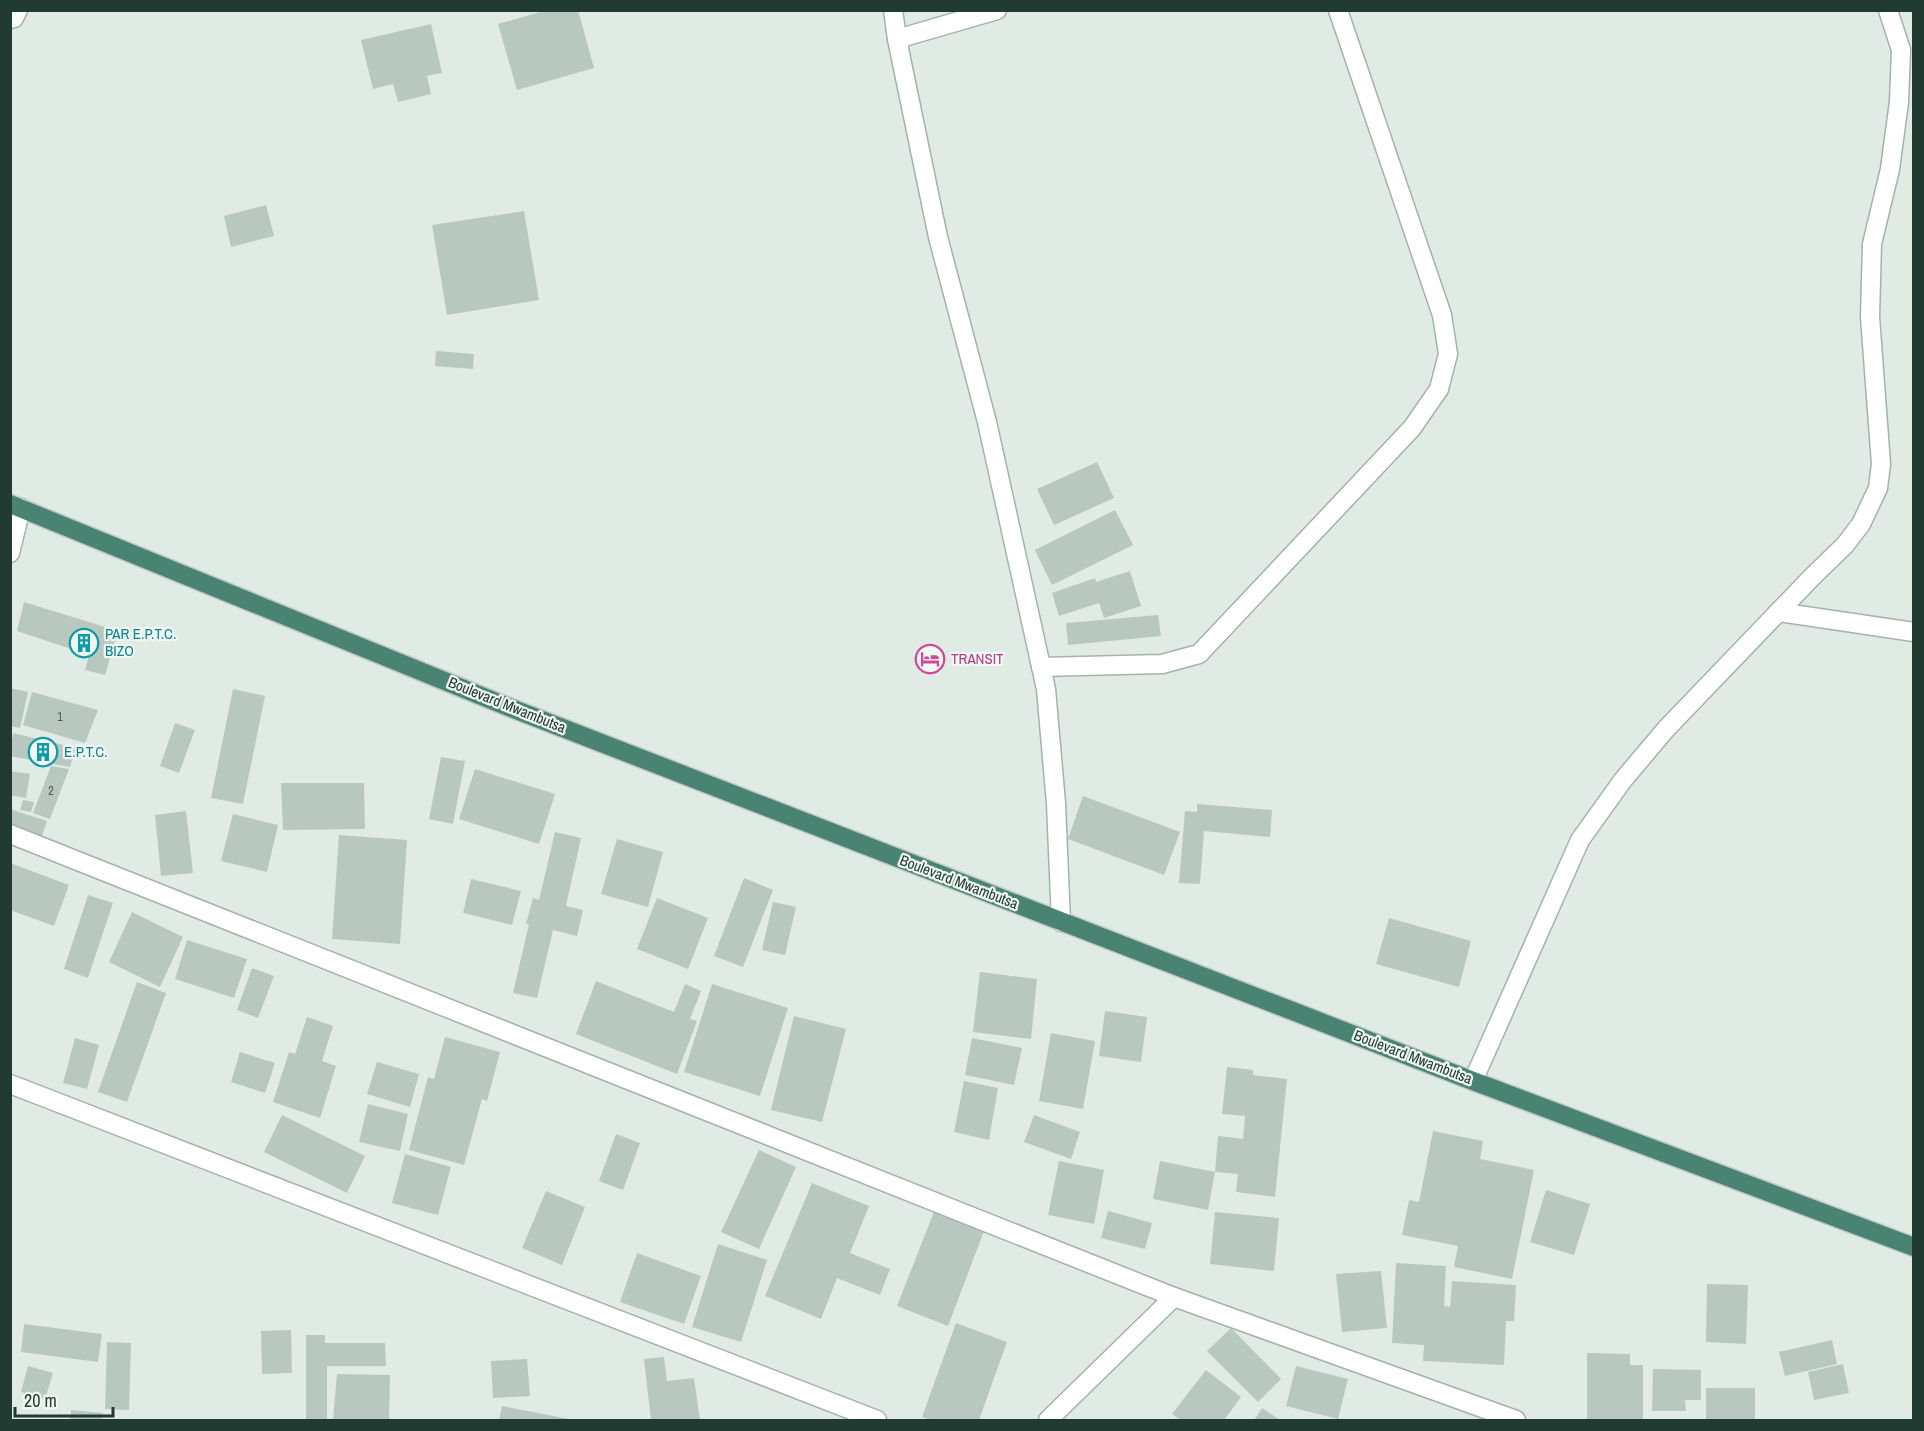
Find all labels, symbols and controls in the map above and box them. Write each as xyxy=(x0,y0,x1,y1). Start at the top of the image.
place label: PAR E.P.T.C. BIZO xyxy=(105,623,176,661)
building icon: PAR E.P.T.C. BIZO xyxy=(68,627,100,659)
hotel icon: TRANSIT xyxy=(914,643,946,675)
place label: TRANSIT xyxy=(951,648,1004,669)
street label: Boulevard Mwambutsa xyxy=(445,671,569,738)
house number: 1 xyxy=(57,709,63,725)
building icon: E.P.T.C. xyxy=(27,736,59,768)
place label: E.P.T.C. xyxy=(64,741,108,762)
house number: 2 xyxy=(48,783,54,799)
street label: Boulevard Mwambutsa xyxy=(897,849,1021,914)
street label: Boulevard Mwambutsa xyxy=(1351,1024,1475,1089)
scale bar xyxy=(15,1380,112,1418)
text: 20 m xyxy=(24,1388,57,1413)

